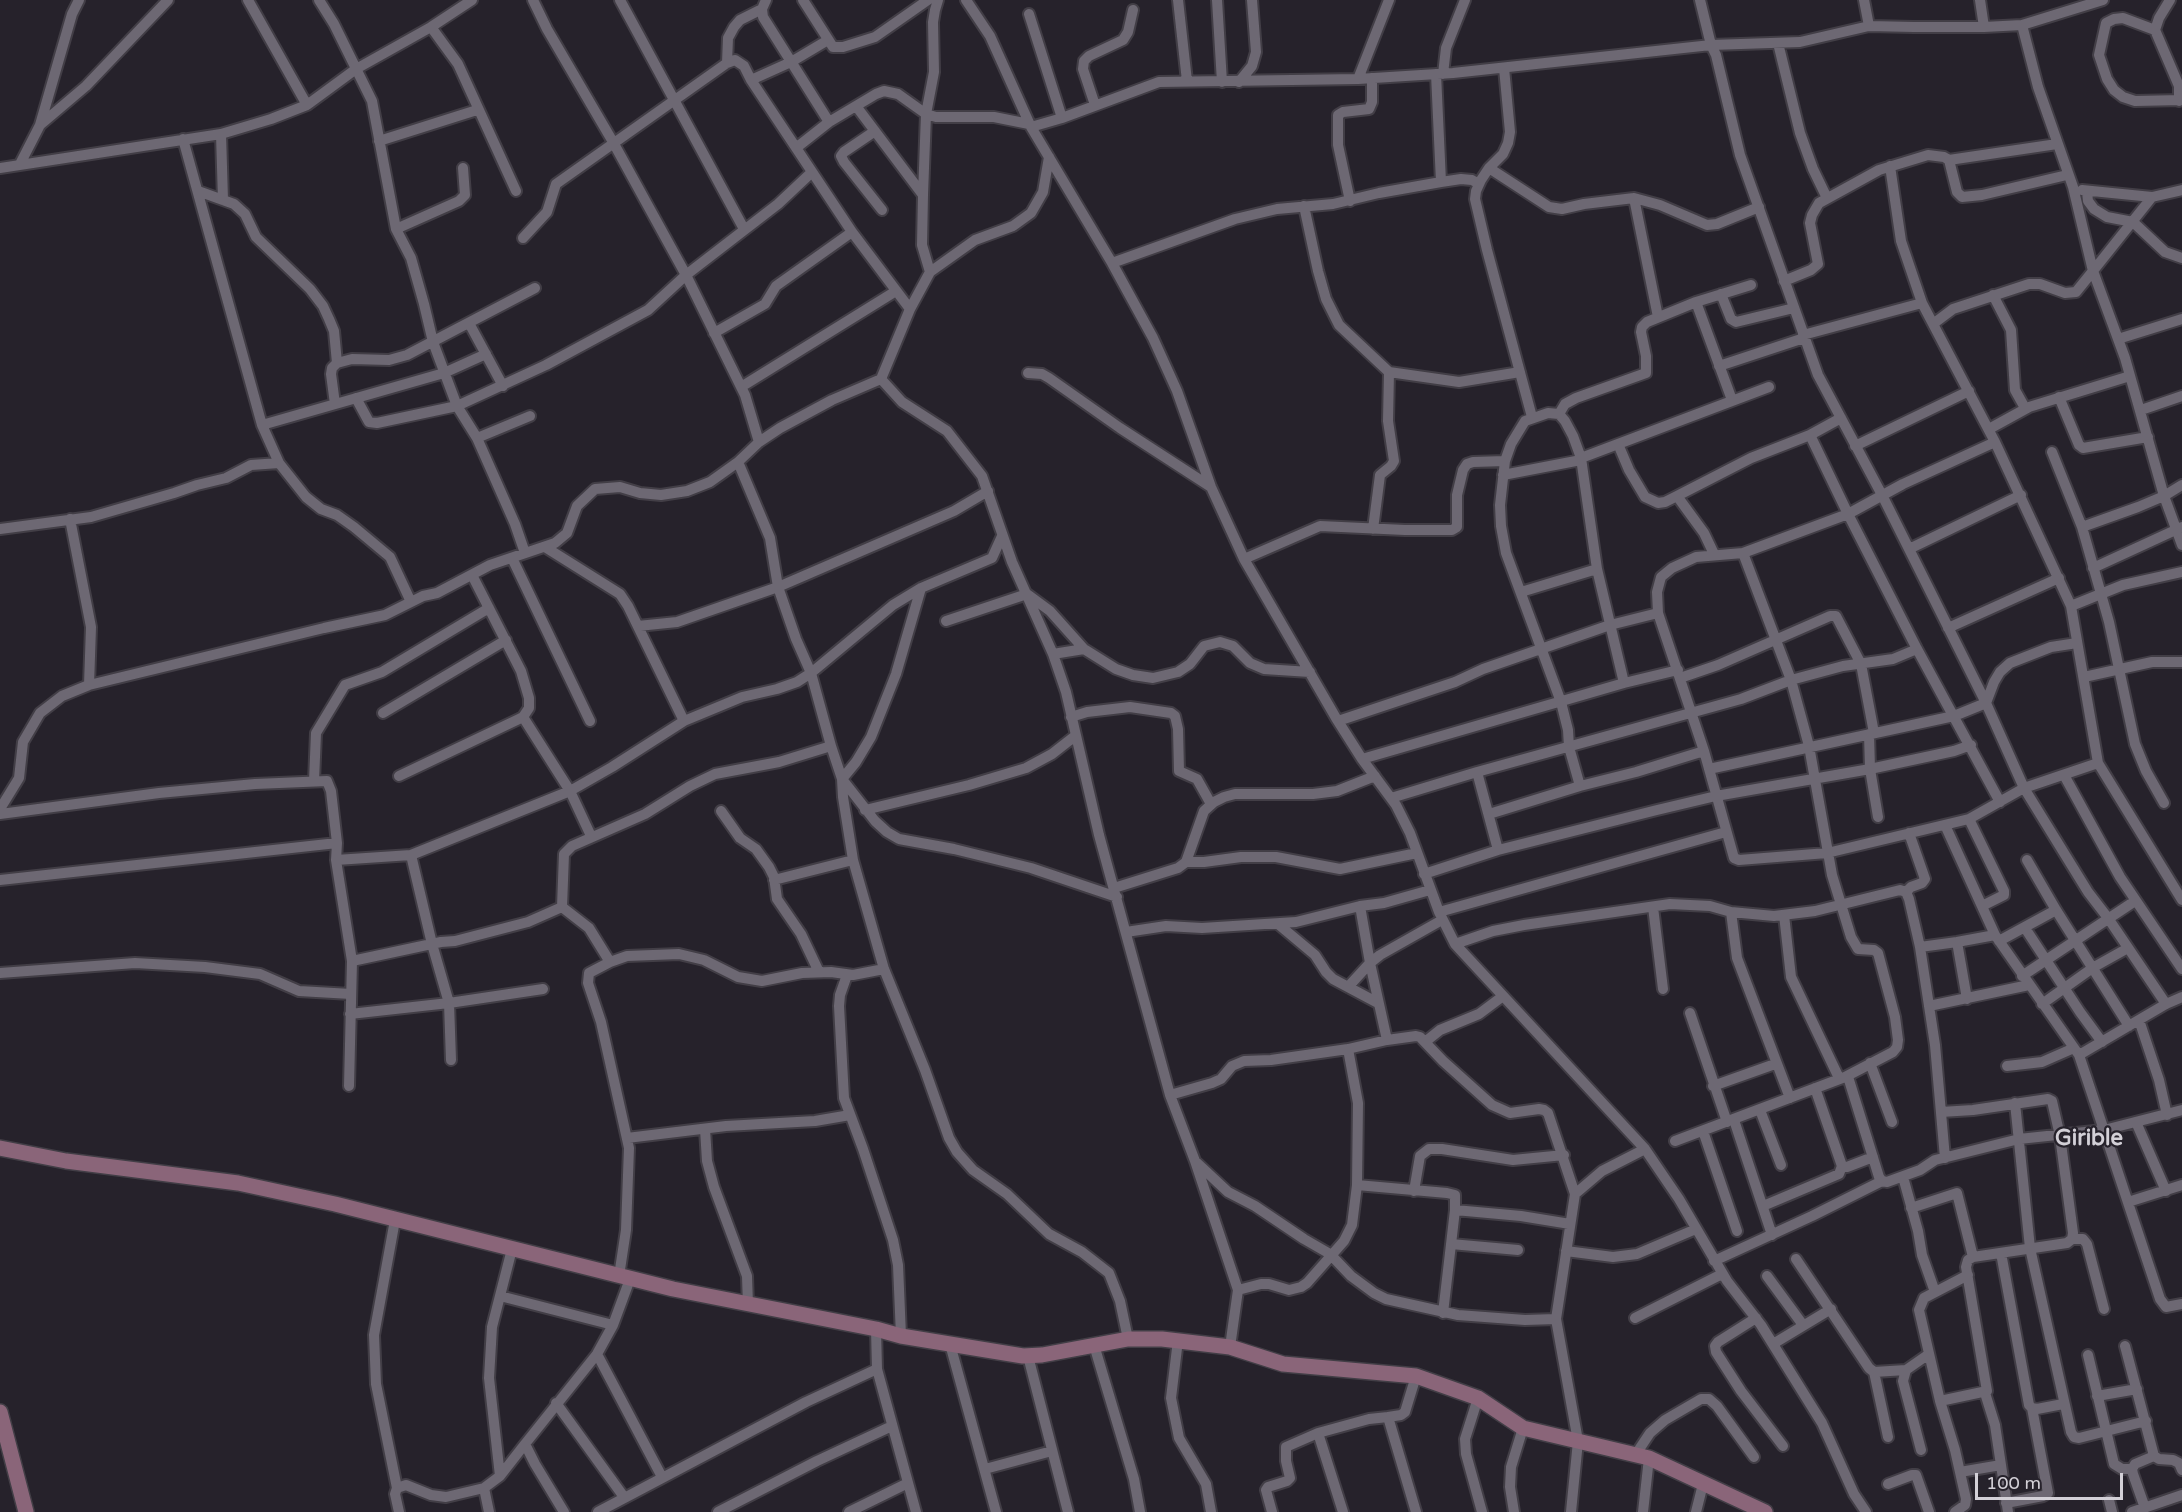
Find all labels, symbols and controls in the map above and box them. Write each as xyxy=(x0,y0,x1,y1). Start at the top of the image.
district label: Girible xyxy=(2055,1126,2123,1152)
scale bar xyxy=(1978,1461,2126,1499)
text: 100 m xyxy=(1986,1472,2041,1494)

